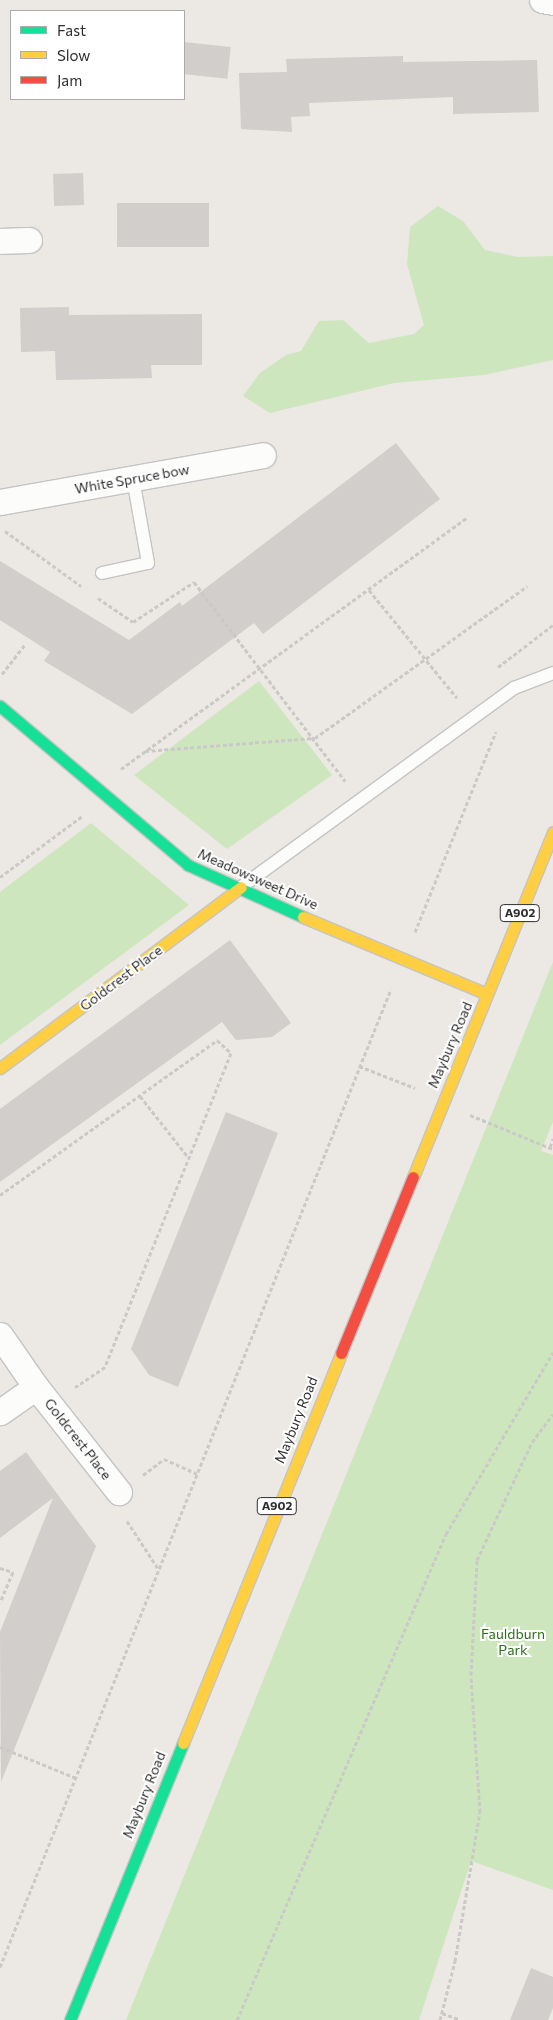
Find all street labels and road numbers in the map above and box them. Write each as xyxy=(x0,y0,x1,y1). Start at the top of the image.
street label: White Spruce bow xyxy=(73,461,191,497)
street label: Meadowsweet Drive xyxy=(195,845,321,913)
road number: A902 xyxy=(499,904,541,922)
street label: Goldcrest Place xyxy=(77,942,165,1014)
street label: Maybury Road xyxy=(424,999,476,1091)
street label: Maybury Road xyxy=(271,1374,321,1466)
street label: Goldcrest Place xyxy=(41,1395,115,1483)
road number: A902 xyxy=(256,1496,298,1515)
street label: Maybury Road xyxy=(119,1749,169,1841)

